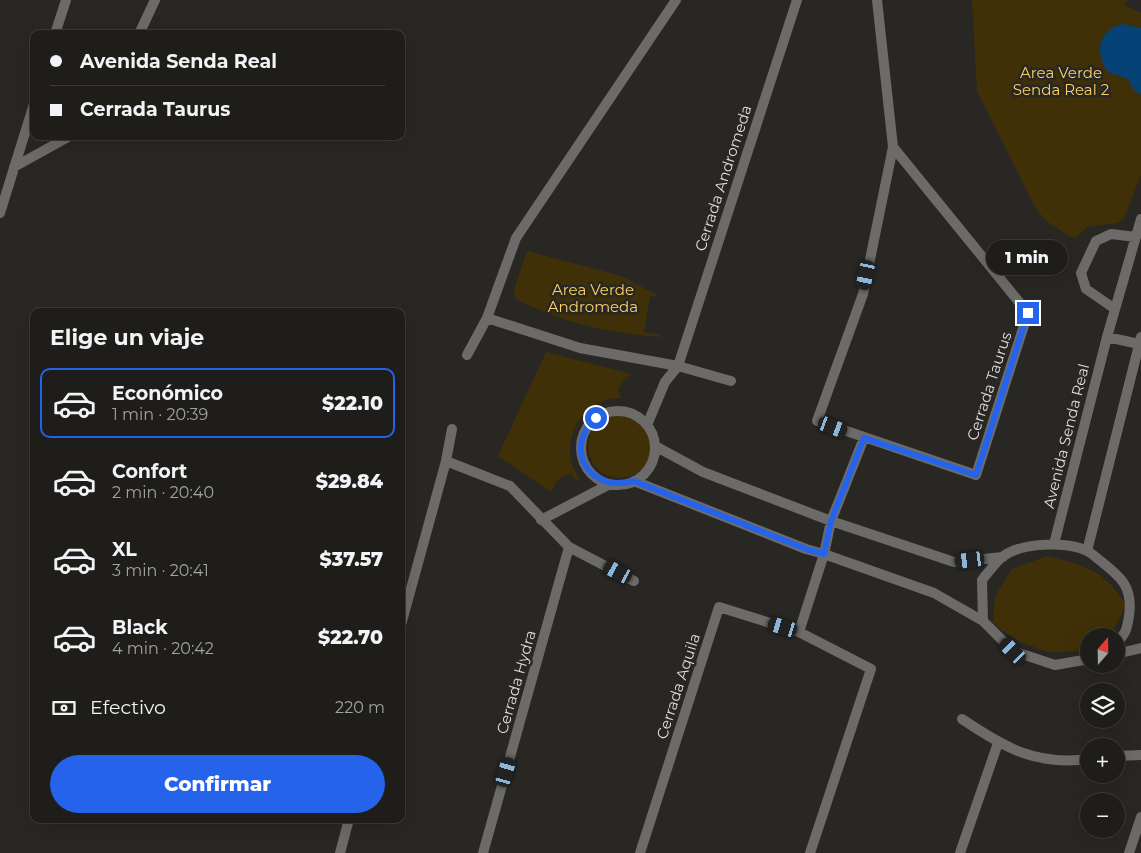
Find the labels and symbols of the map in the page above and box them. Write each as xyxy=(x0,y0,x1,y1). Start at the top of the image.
park label: Area Verde Senda Real 2 xyxy=(1013,63,1109,99)
street label: Cerrada Andromeda xyxy=(690,102,756,254)
callout: 1 min xyxy=(987,240,1069,276)
car xyxy=(855,259,876,291)
park label: Area Verde Andromeda xyxy=(548,280,638,316)
route end xyxy=(1017,302,1039,324)
street label: Cerrada Taurus xyxy=(963,329,1015,443)
street label: Avenida Senda Real xyxy=(1039,362,1093,510)
route start xyxy=(585,407,607,429)
car xyxy=(816,415,849,439)
car xyxy=(954,551,985,569)
car xyxy=(601,558,634,586)
car xyxy=(766,615,799,639)
street label: Cerrada Hydra xyxy=(492,628,540,736)
north arrow xyxy=(1080,628,1125,672)
street label: Cerrada Aquila xyxy=(652,631,704,741)
car xyxy=(997,635,1028,667)
car xyxy=(494,756,517,788)

